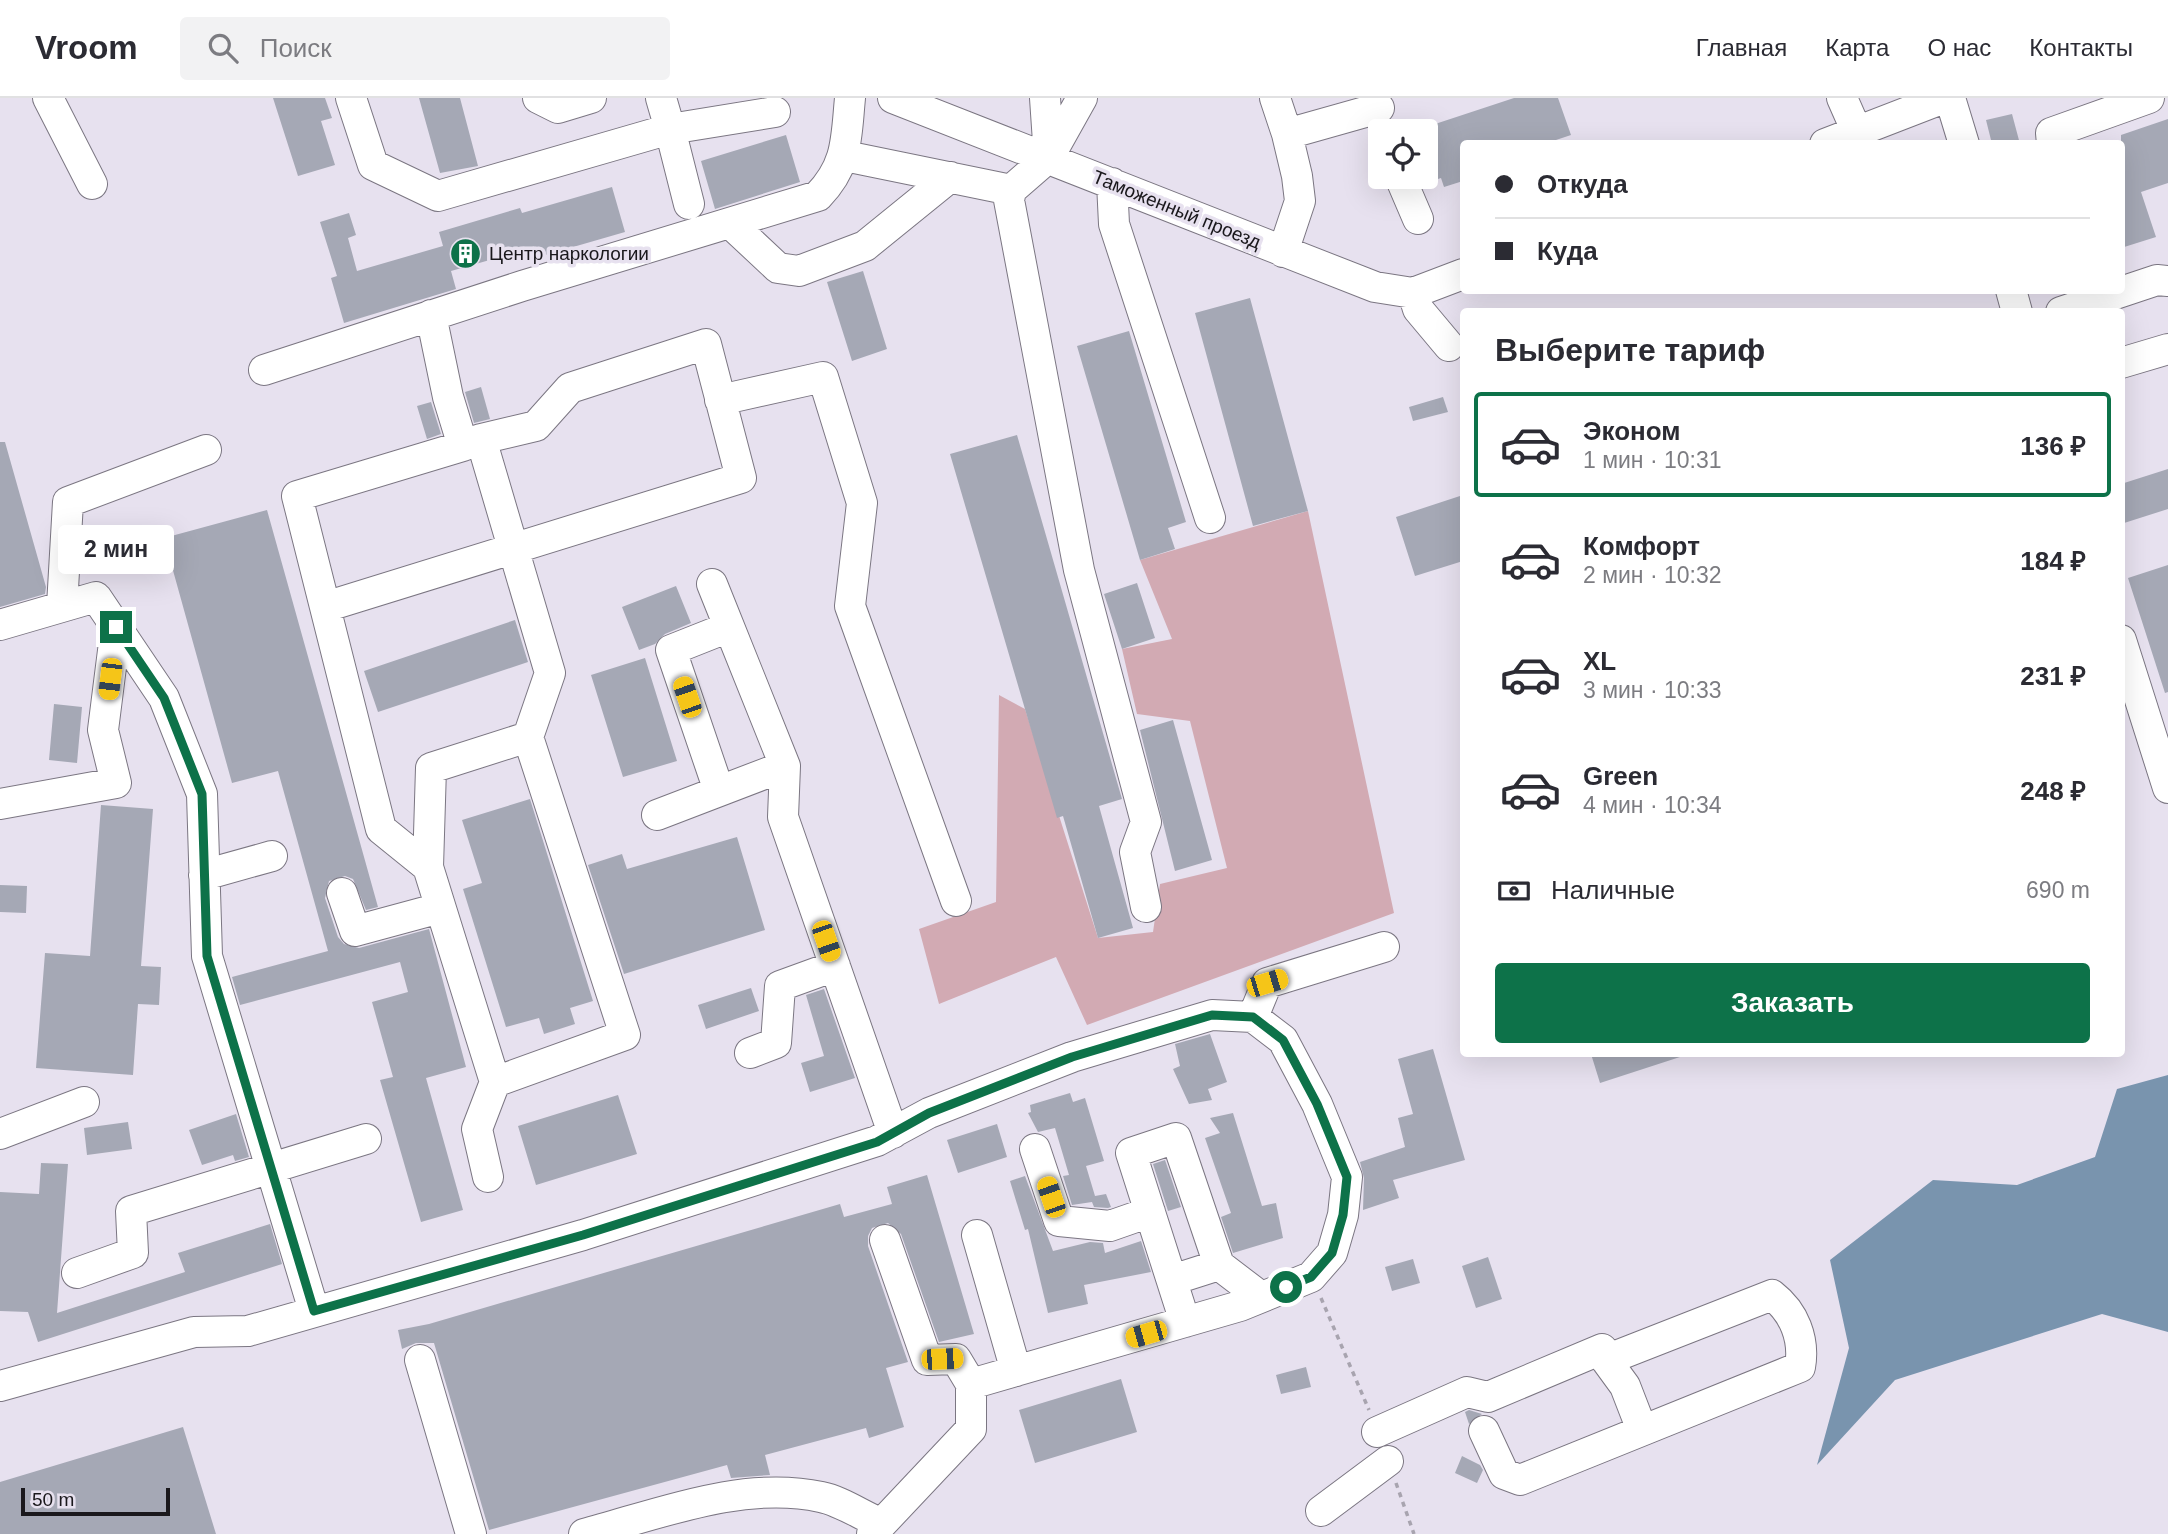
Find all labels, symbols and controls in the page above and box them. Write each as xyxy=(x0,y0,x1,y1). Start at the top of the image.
search box xyxy=(180,17,670,80)
text: Vroom xyxy=(35,29,138,66)
icon: search xyxy=(204,29,242,67)
text: Поиск xyxy=(260,33,332,63)
text: Главная xyxy=(1696,34,1787,61)
text: Карта xyxy=(1825,34,1889,61)
text: О нас xyxy=(1927,34,1991,61)
text: Контакты xyxy=(2029,34,2133,61)
map controls xyxy=(1368,119,1438,189)
button: locate xyxy=(1368,119,1438,189)
street label: Таможенный проезд xyxy=(1090,166,1264,253)
text: Откуда xyxy=(1537,169,1628,199)
building icon: Центр наркологии xyxy=(449,236,483,270)
text: Куда xyxy=(1537,236,1598,266)
place label: Центр наркологии xyxy=(489,243,649,264)
text: Выберите тариф xyxy=(1495,332,1765,368)
icon: car xyxy=(1499,413,1562,476)
text: Эконом xyxy=(1583,416,1681,446)
text: 136 ₽ xyxy=(2020,431,2086,461)
text: 1 мин · 10:31 xyxy=(1583,447,1722,473)
callout: 2 мин xyxy=(58,526,174,574)
icon: car xyxy=(1499,528,1562,591)
text: Комфорт xyxy=(1583,531,1700,561)
text: 2 мин xyxy=(84,536,148,562)
text: 184 ₽ xyxy=(2020,546,2086,576)
text: 2 мин · 10:32 xyxy=(1583,562,1722,588)
route end xyxy=(100,611,132,643)
icon: car xyxy=(1499,643,1562,706)
text: XL xyxy=(1583,646,1616,676)
car xyxy=(98,657,123,701)
text: 231 ₽ xyxy=(2020,661,2086,691)
car xyxy=(671,674,704,720)
text: 3 мин · 10:33 xyxy=(1583,677,1722,703)
icon: car xyxy=(1499,758,1562,821)
text: Green xyxy=(1583,761,1658,791)
text: 248 ₽ xyxy=(2020,776,2086,806)
text: 4 мин · 10:34 xyxy=(1583,792,1722,818)
icon: cash xyxy=(1495,872,1533,910)
text: Наличные xyxy=(1551,875,1675,905)
text: 690 m xyxy=(2026,877,2090,903)
car xyxy=(810,918,843,964)
button: Заказать xyxy=(1495,963,2090,1043)
car xyxy=(1244,967,1291,999)
car xyxy=(1035,1174,1068,1220)
route start xyxy=(1270,1271,1302,1303)
car xyxy=(1123,1318,1170,1350)
car xyxy=(921,1348,964,1370)
scale bar xyxy=(21,1485,170,1517)
text: 50 m xyxy=(32,1489,74,1510)

